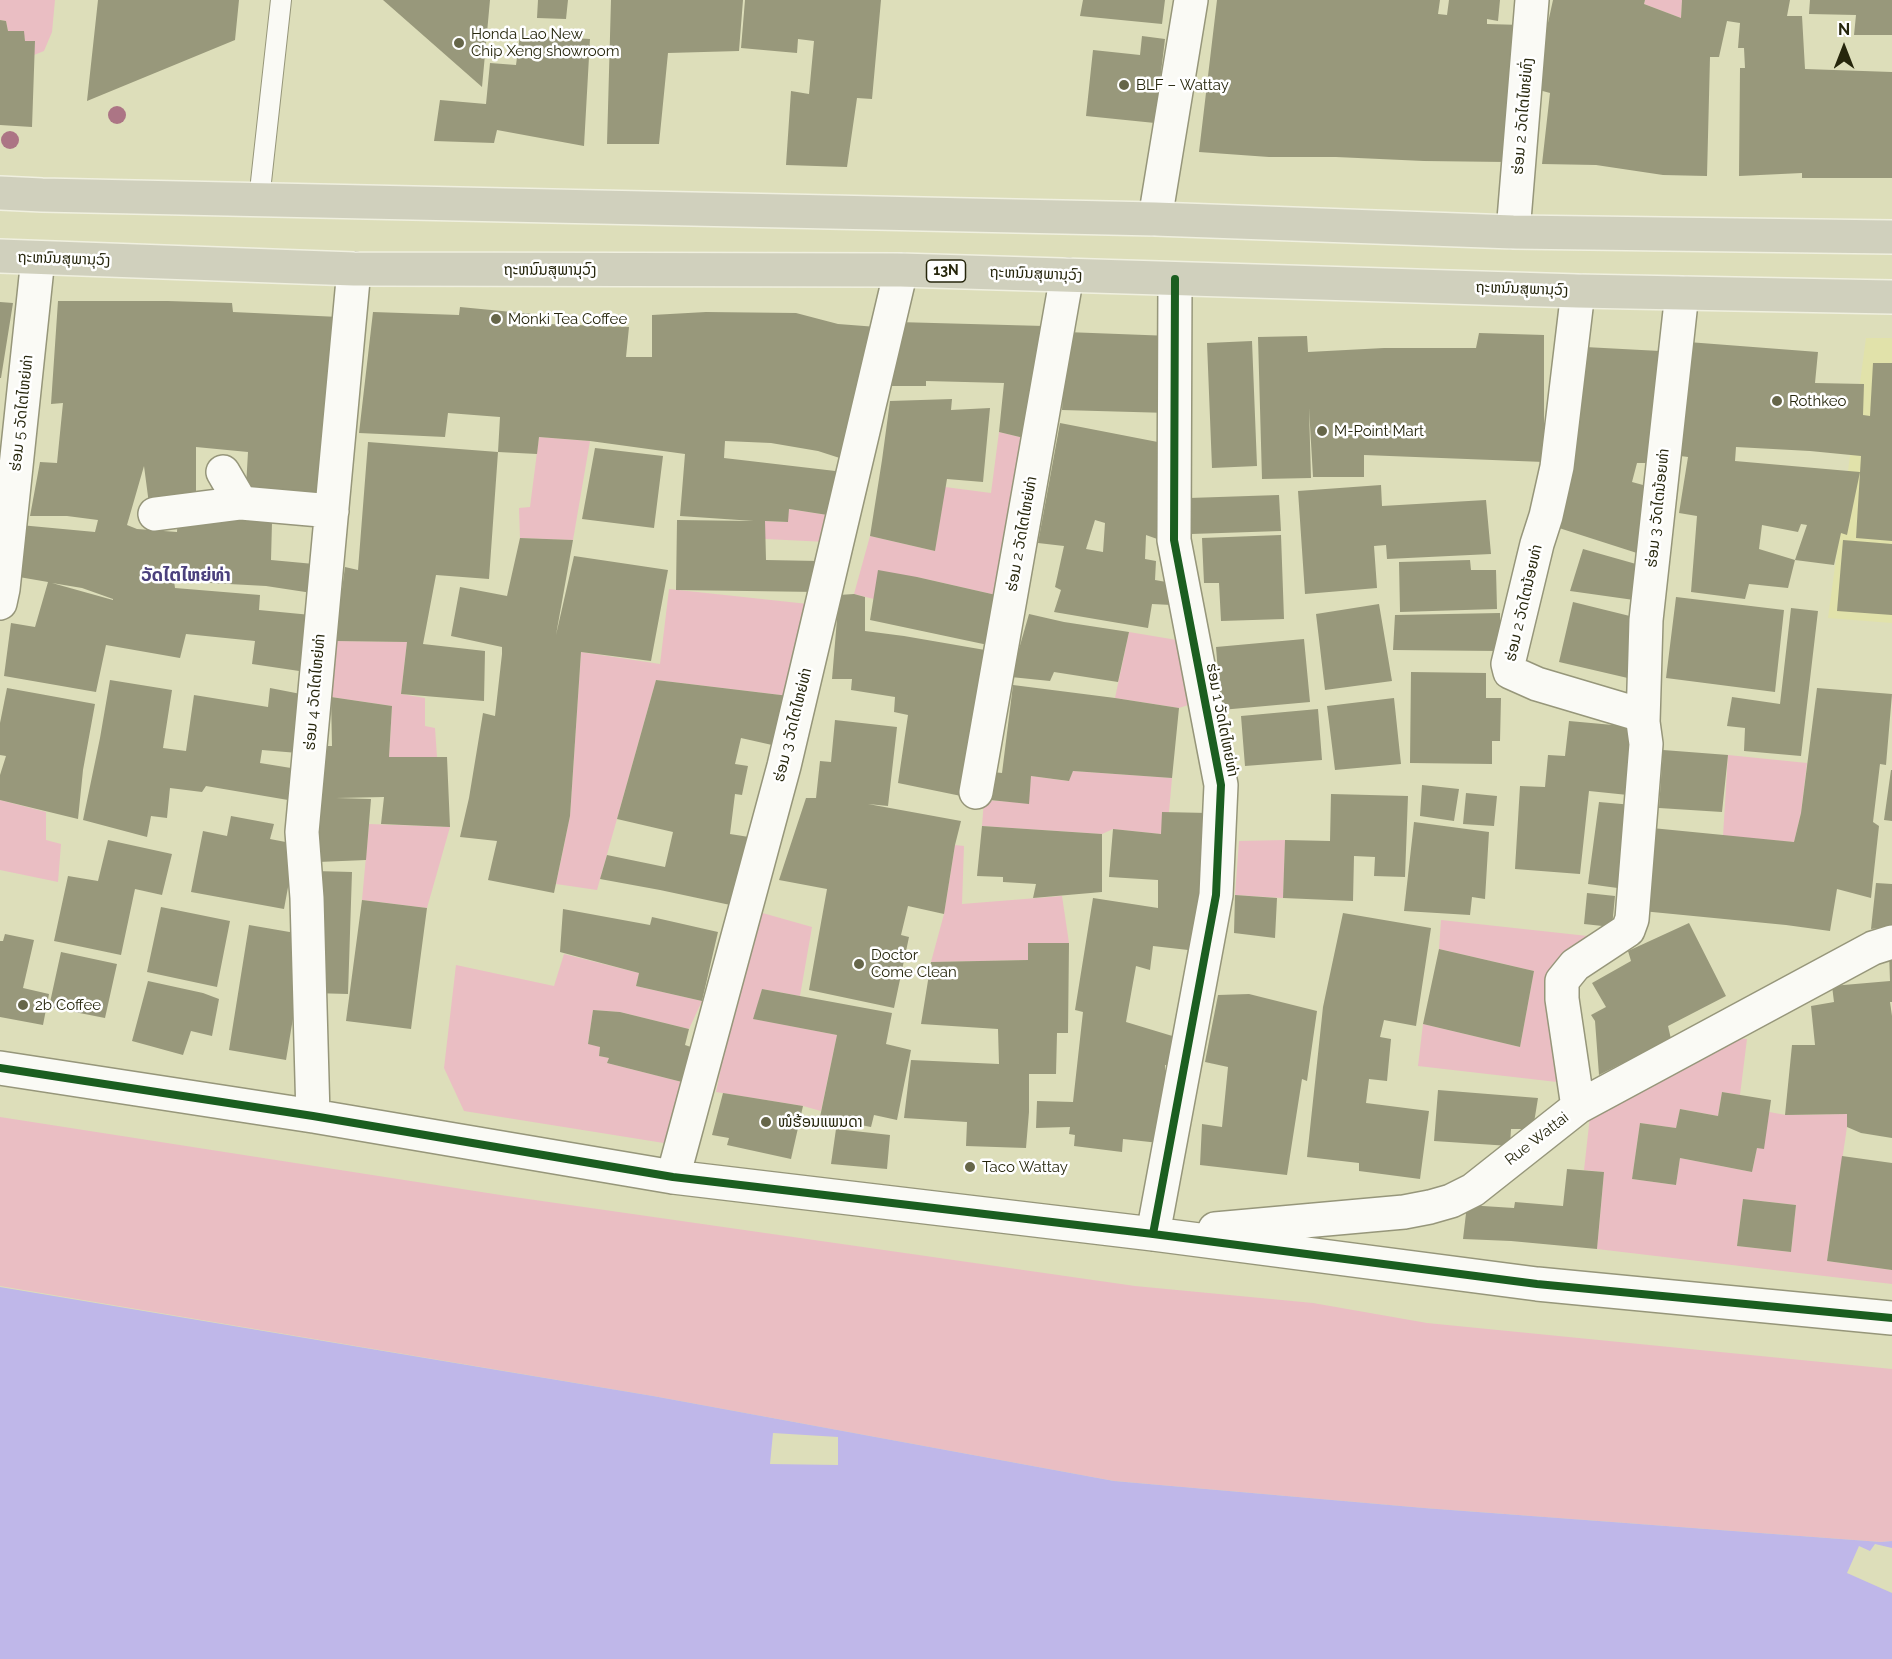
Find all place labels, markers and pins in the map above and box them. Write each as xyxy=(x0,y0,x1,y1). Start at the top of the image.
place label: Honda Lao New Chip Xeng showroom xyxy=(471,25,619,60)
marker: Honda Lao New Chip Xeng showroom xyxy=(452,36,466,50)
place label: BLF – Wattay xyxy=(1136,76,1229,94)
marker: BLF – Wattay xyxy=(1117,78,1131,92)
place label: Monki Tea Coffee xyxy=(508,310,627,328)
marker: Monki Tea Coffee xyxy=(489,312,503,326)
place label: Rothkeo xyxy=(1789,392,1846,410)
marker: Rothkeo xyxy=(1770,394,1784,408)
place label: M-Point Mart xyxy=(1334,422,1424,440)
marker: M-Point Mart xyxy=(1315,424,1329,438)
place label: Doctor Come Clean xyxy=(871,946,957,981)
marker: Doctor Come Clean xyxy=(852,957,866,971)
place label: 2b Coffee xyxy=(35,996,101,1014)
marker: 2b Coffee xyxy=(16,998,30,1012)
place label: ໜໍຮ້ອນແພນດາ xyxy=(778,1113,863,1131)
marker: ໜໍຮ້ອນແພນດາ xyxy=(759,1115,773,1129)
place label: Taco Wattay xyxy=(982,1158,1068,1176)
marker: Taco Wattay xyxy=(963,1160,977,1174)

